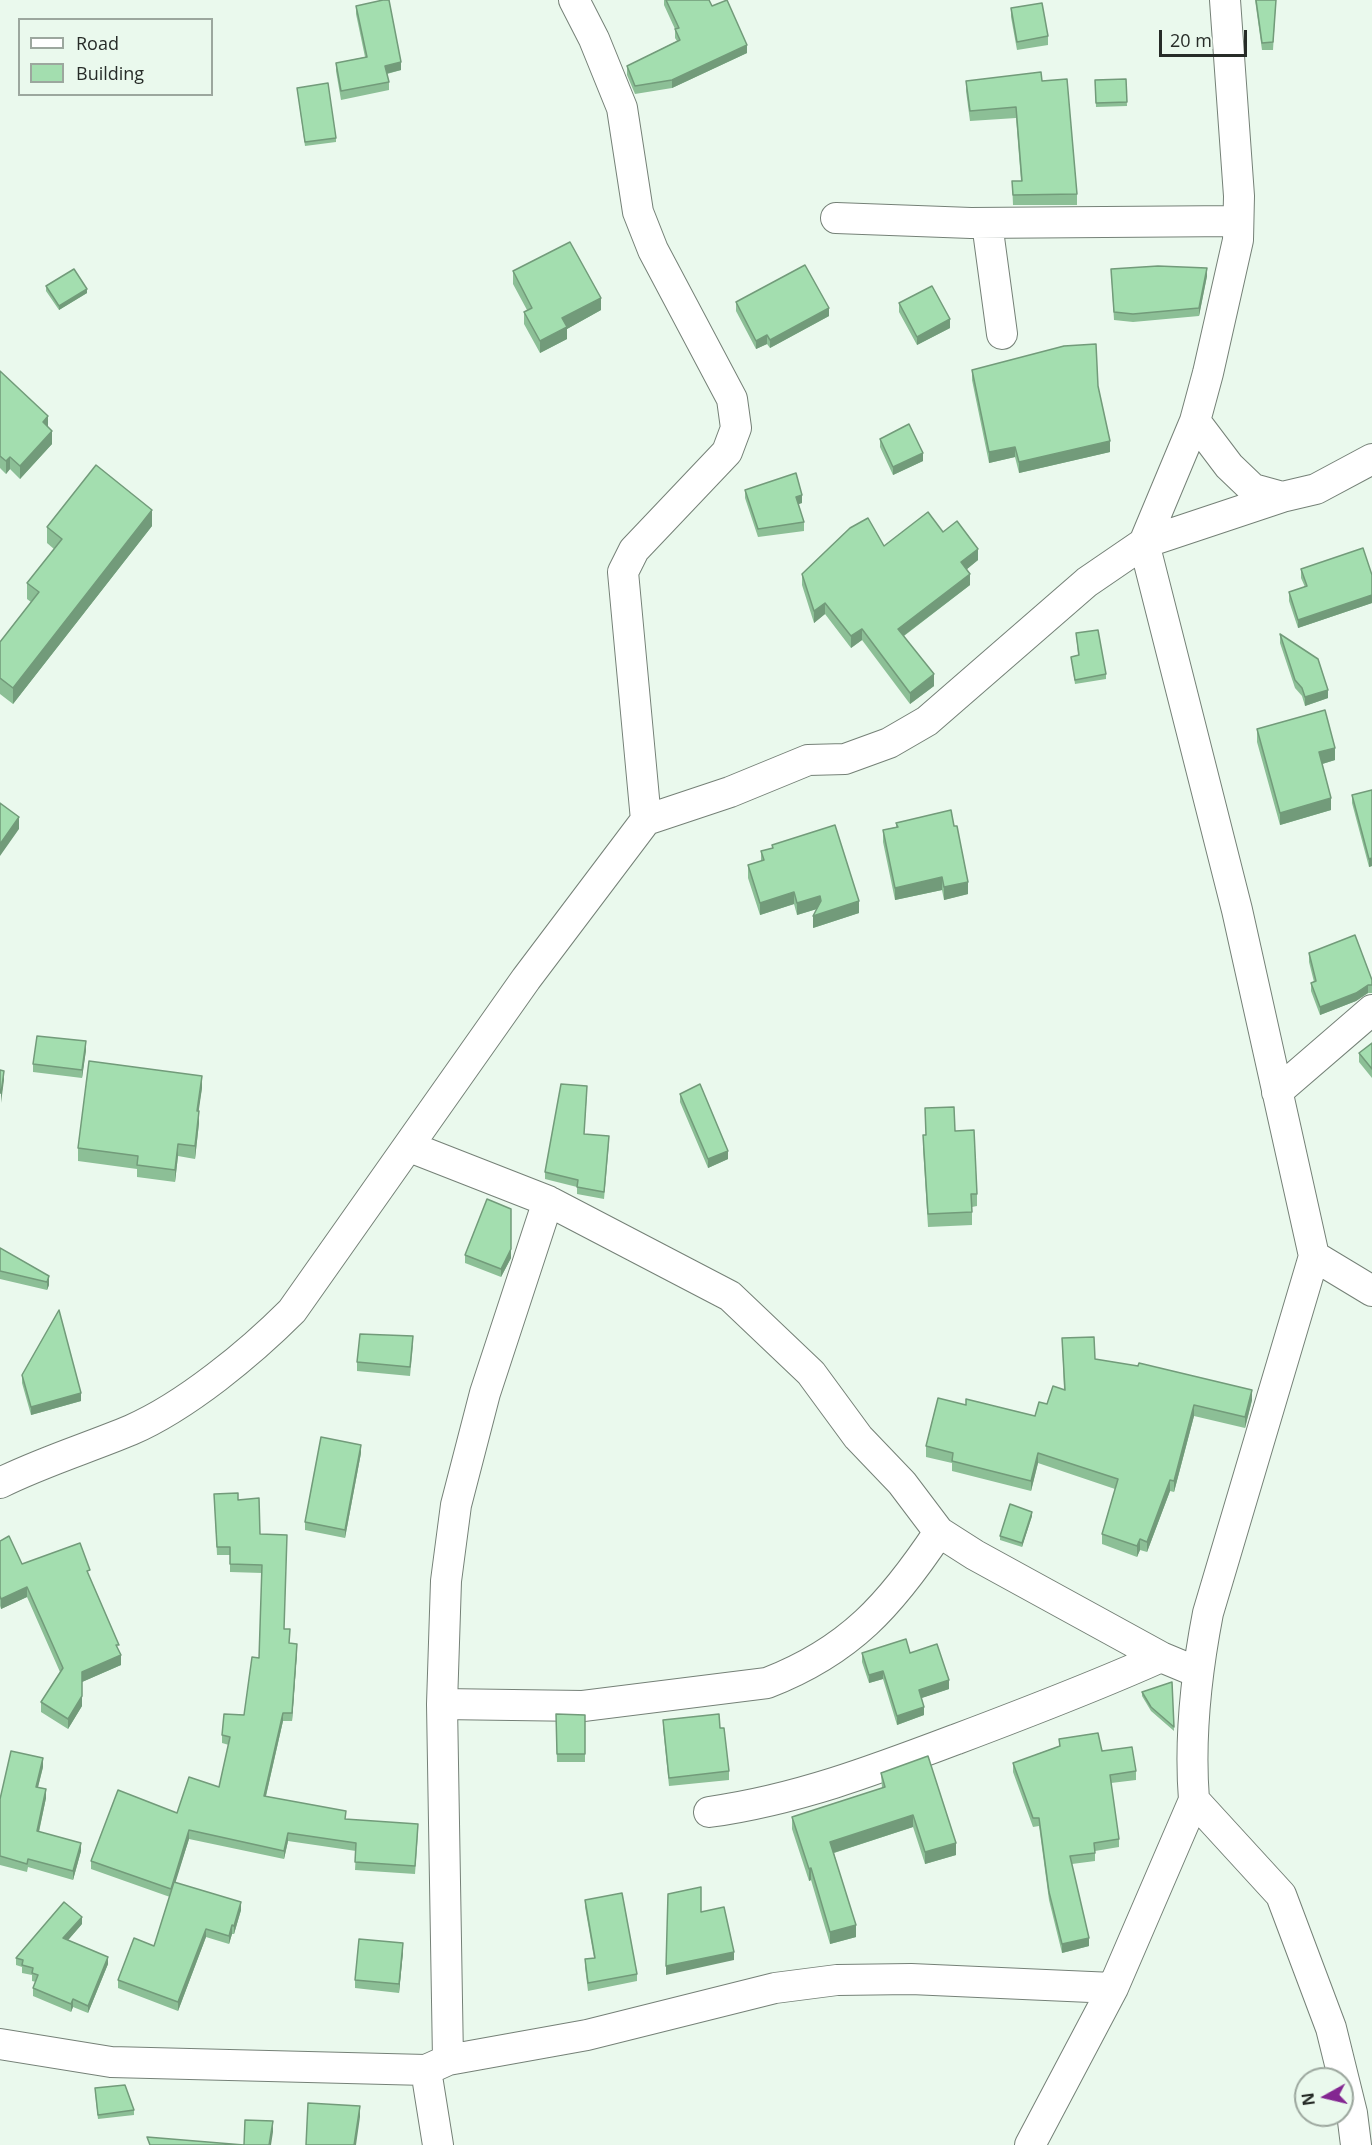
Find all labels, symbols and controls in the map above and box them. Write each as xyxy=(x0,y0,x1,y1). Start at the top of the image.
legend xyxy=(18,18,213,96)
scale bar xyxy=(1162,18,1250,56)
text: 20 m xyxy=(1170,28,1212,52)
text: Road xyxy=(76,31,119,55)
text: Building xyxy=(76,61,144,85)
north arrow xyxy=(1294,2067,1354,2127)
text: N xyxy=(1296,2091,1320,2107)

